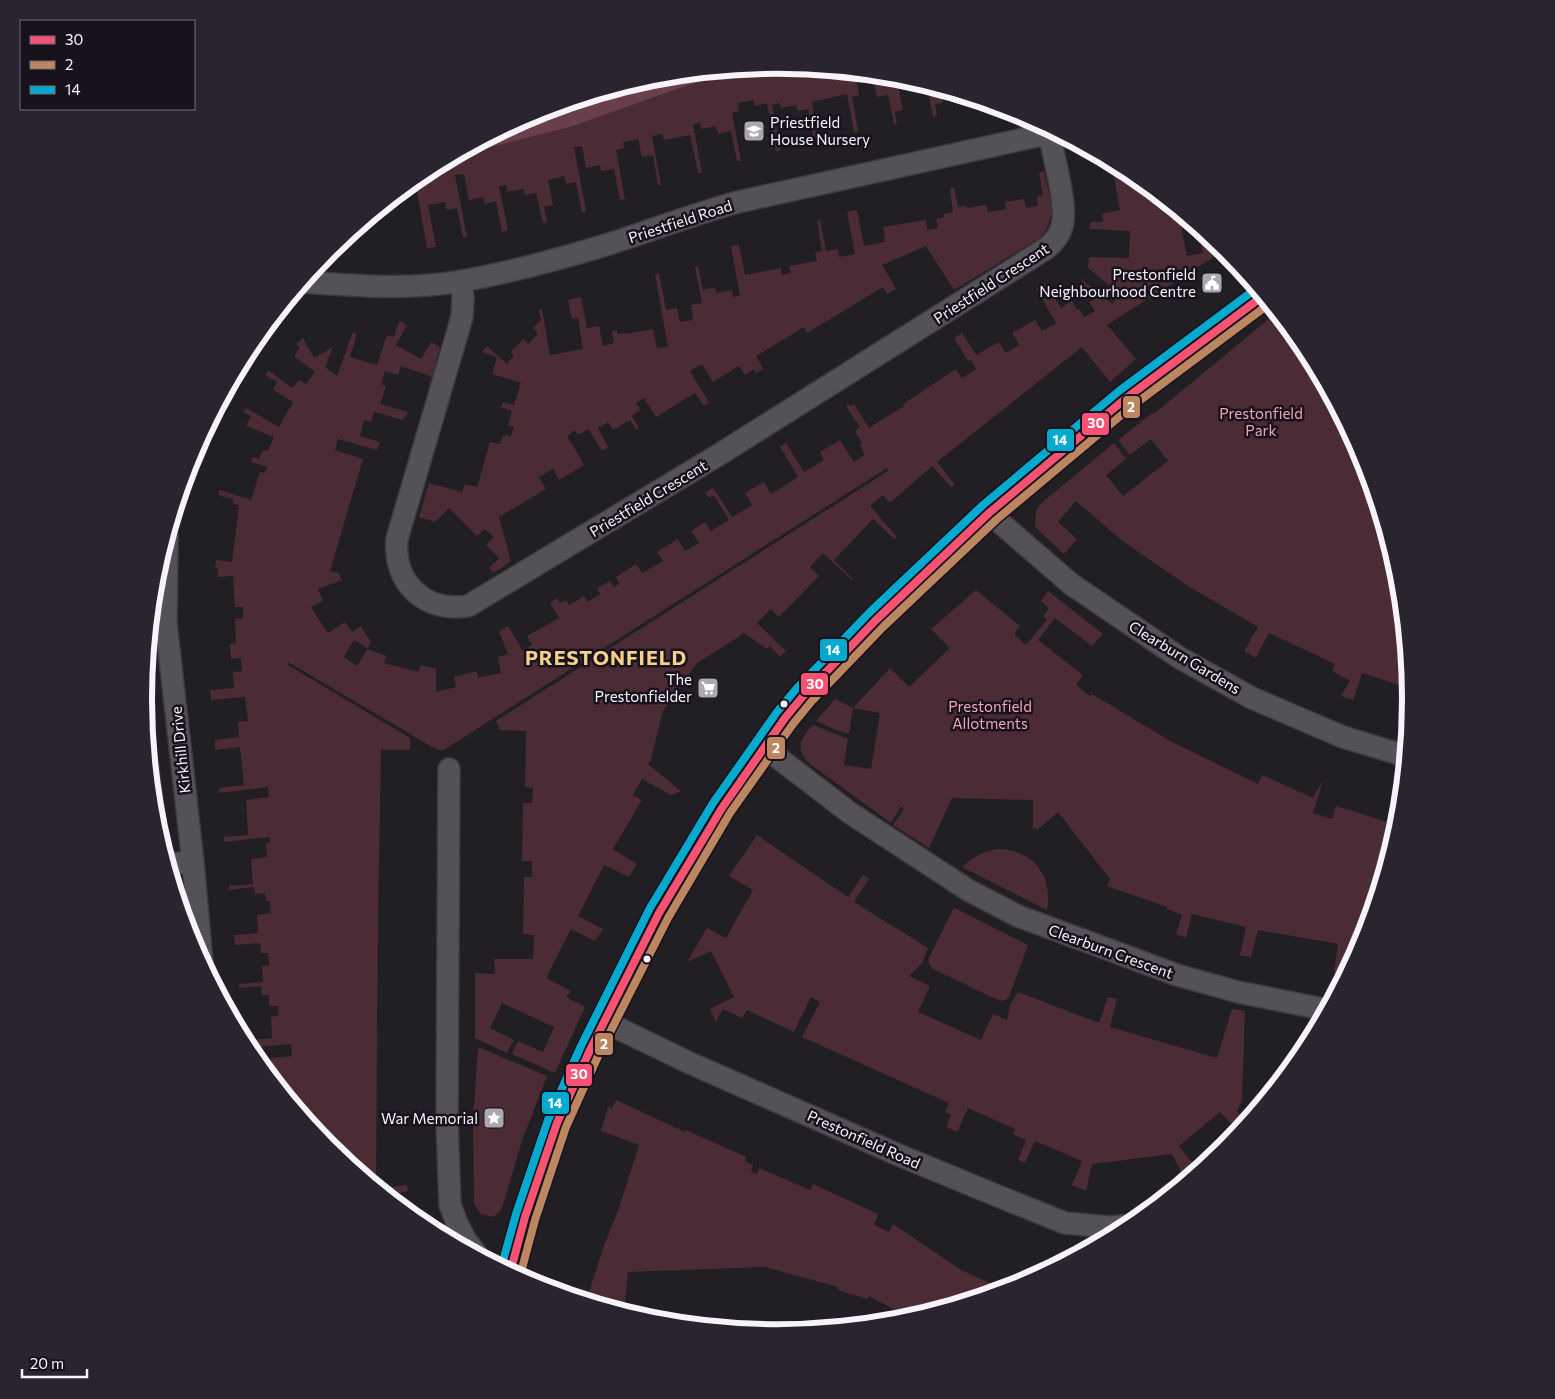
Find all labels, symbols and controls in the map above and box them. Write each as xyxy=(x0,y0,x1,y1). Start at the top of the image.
legend xyxy=(20,20,195,110)
text: 30 xyxy=(65,30,83,48)
text: 2 xyxy=(65,55,73,73)
text: 14 xyxy=(65,80,80,98)
place label: Priestfield House Nursery xyxy=(770,113,870,148)
school or university icon: Priestfield House Nursery xyxy=(742,119,766,143)
street label: Priestfield Road xyxy=(626,196,734,246)
street label: Priestfield Crescent xyxy=(930,239,1052,327)
place label: Prestonfield Neighbourhood Centre xyxy=(1039,265,1196,300)
public building icon: Prestonfield Neighbourhood Centre xyxy=(1200,271,1224,295)
line badge: 2 xyxy=(1122,395,1141,419)
text: 2 xyxy=(1127,398,1135,415)
park label: Prestonfield Park xyxy=(1219,404,1303,439)
line badge: 30 xyxy=(1081,412,1110,436)
text: 30 xyxy=(1087,414,1105,431)
line badge: 14 xyxy=(1046,428,1075,452)
text: 14 xyxy=(1053,431,1068,448)
street label: Priestfield Crescent xyxy=(586,456,710,540)
street label: Clearburn Gardens xyxy=(1126,617,1244,698)
line badge: 14 xyxy=(819,638,848,662)
text: 14 xyxy=(826,641,841,658)
district label: PRESTONFIELD xyxy=(525,645,687,669)
place label: The Prestonfielder xyxy=(594,670,692,705)
line badge: 30 xyxy=(800,672,829,696)
text: 30 xyxy=(806,675,824,692)
supermarket icon: The Prestonfielder xyxy=(696,676,720,700)
park label: Prestonfield Allotments xyxy=(948,697,1032,732)
unlabelled marker xyxy=(779,699,789,709)
street label: Kirkhill Drive xyxy=(166,706,194,794)
line badge: 2 xyxy=(766,736,786,760)
text: 2 xyxy=(772,739,780,756)
street label: Clearburn Crescent xyxy=(1046,920,1176,982)
unlabelled marker xyxy=(642,954,652,964)
line badge: 2 xyxy=(594,1032,614,1056)
text: 2 xyxy=(600,1035,608,1052)
line badge: 30 xyxy=(565,1063,593,1087)
text: 30 xyxy=(570,1065,588,1082)
line badge: 14 xyxy=(541,1091,570,1115)
text: 14 xyxy=(548,1094,563,1111)
place icon: War Memorial xyxy=(482,1106,506,1130)
street label: Prestonfield Road xyxy=(805,1106,923,1172)
place label: War Memorial xyxy=(381,1109,478,1127)
scale bar xyxy=(22,1346,88,1378)
text: 20 m xyxy=(30,1354,64,1372)

